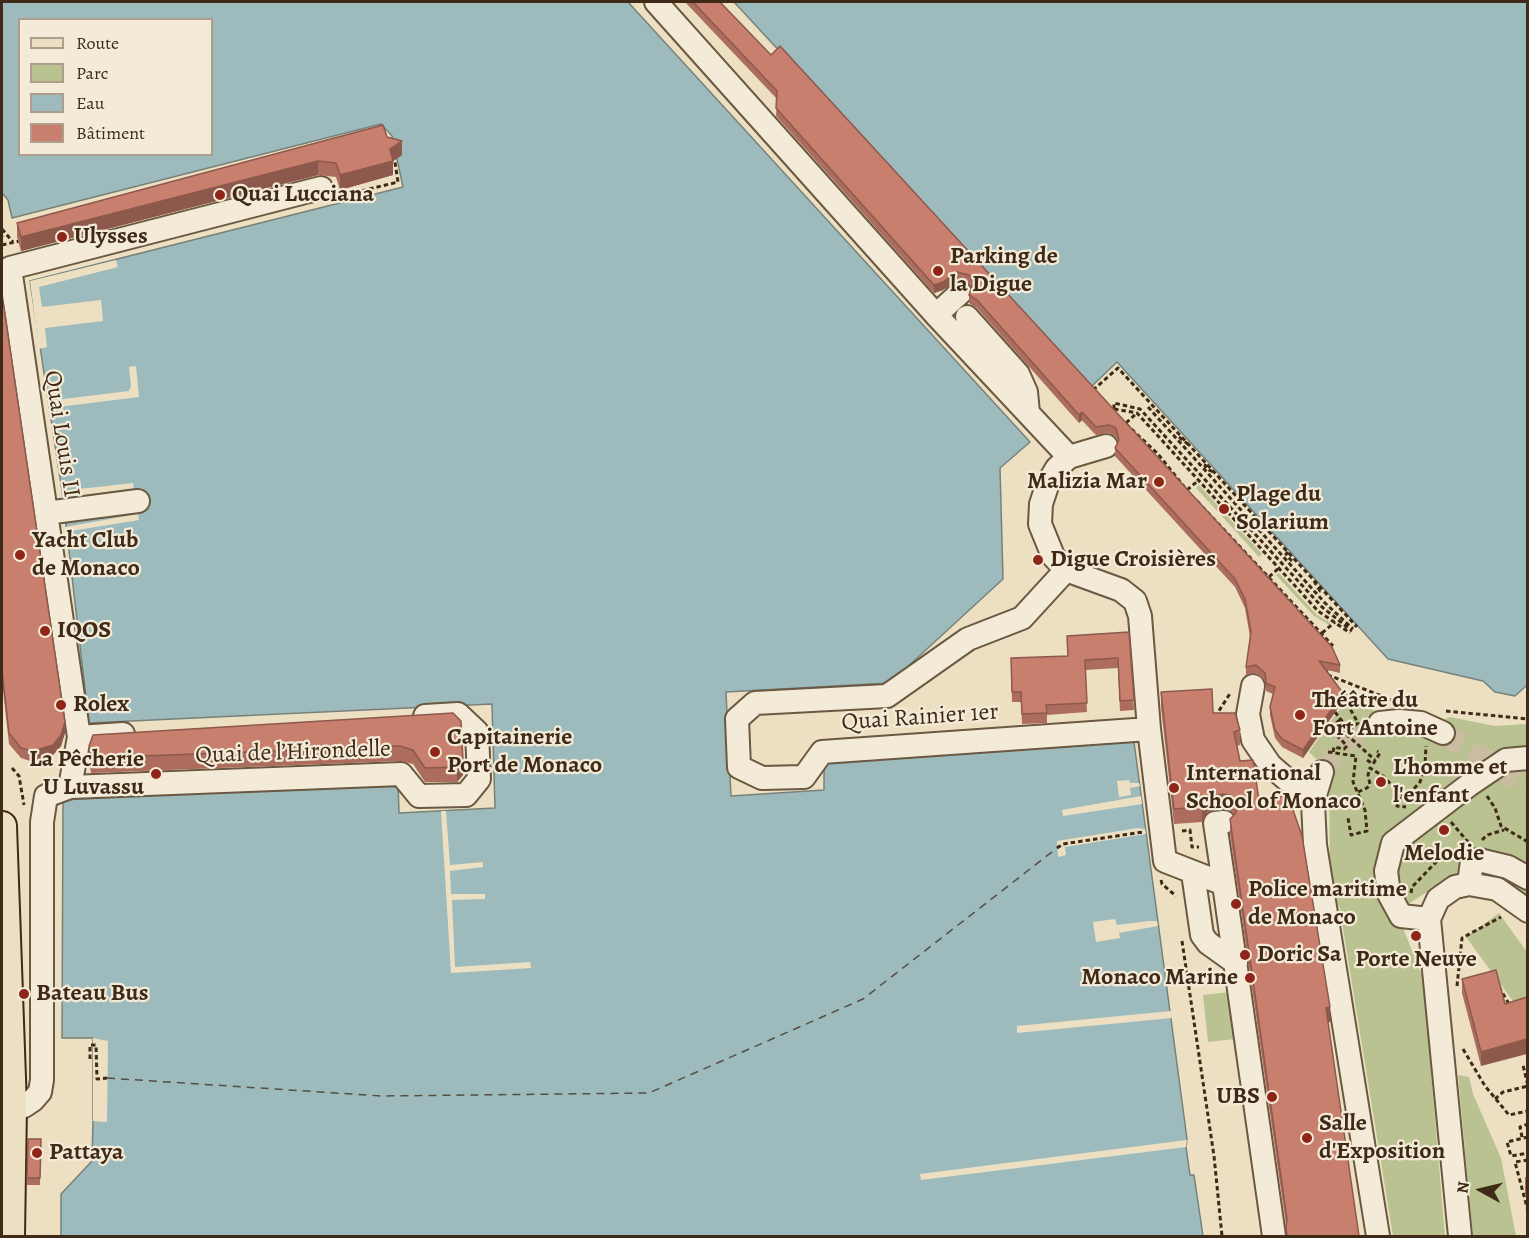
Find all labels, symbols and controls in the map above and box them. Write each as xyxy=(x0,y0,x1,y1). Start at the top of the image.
legend xyxy=(18,18,213,156)
text: Route xyxy=(76,31,119,55)
text: Parc xyxy=(76,61,108,85)
text: Eau xyxy=(76,91,104,115)
text: Bâtiment xyxy=(76,121,145,145)
place label: Quai Lucciana xyxy=(232,181,374,209)
marker: Quai Lucciana xyxy=(213,188,227,202)
place label: Ulysses xyxy=(74,223,148,251)
marker: Ulysses xyxy=(55,230,69,244)
place label: Parking de la Digue xyxy=(950,243,1058,299)
marker: Parking de la Digue xyxy=(931,264,945,278)
street label: Quai Louis II xyxy=(37,369,85,499)
place label: Malizia Mar xyxy=(1027,468,1147,496)
marker: Malizia Mar xyxy=(1152,475,1166,489)
place label: Plage du Solarium xyxy=(1236,481,1329,537)
marker: Plage du Solarium xyxy=(1217,502,1231,516)
place label: Yacht Club de Monaco xyxy=(32,527,140,583)
place label: Digue Croisières xyxy=(1050,546,1216,574)
marker: Yacht Club de Monaco xyxy=(13,548,27,562)
marker: Digue Croisières xyxy=(1031,553,1045,567)
place label: IQOS xyxy=(57,617,111,645)
marker: IQOS xyxy=(38,624,52,638)
place label: Théâtre du Fort Antoine xyxy=(1312,687,1438,743)
place label: Rolex xyxy=(73,691,129,719)
marker: Rolex xyxy=(54,698,68,712)
street label: Quai Rainier 1er xyxy=(841,698,999,738)
marker: Théâtre du Fort Antoine xyxy=(1293,708,1307,722)
place label: Capitainerie Port de Monaco xyxy=(447,724,602,780)
street label: Quai de l’Hirondelle xyxy=(195,735,391,771)
marker: Capitainerie Port de Monaco xyxy=(428,745,442,759)
place label: La Pêcherie U Luvassu xyxy=(29,746,144,802)
place label: L'homme et l'enfant xyxy=(1393,754,1508,810)
place label: International School of Monaco xyxy=(1186,760,1361,816)
marker: La Pêcherie U Luvassu xyxy=(149,767,163,781)
marker: L'homme et l'enfant xyxy=(1374,775,1388,789)
marker: International School of Monaco xyxy=(1167,781,1181,795)
marker: Melodie xyxy=(1437,823,1451,837)
place label: Melodie xyxy=(1404,840,1484,868)
place label: Police maritime de Monaco xyxy=(1248,876,1407,932)
marker: Police maritime de Monaco xyxy=(1229,897,1243,911)
marker: Porte Neuve xyxy=(1409,929,1423,943)
place label: Doric Sa xyxy=(1257,941,1341,969)
place label: Porte Neuve xyxy=(1355,946,1477,974)
marker: Doric Sa xyxy=(1238,948,1252,962)
place label: Monaco Marine xyxy=(1081,964,1238,992)
marker: Monaco Marine xyxy=(1243,971,1257,985)
place label: Bateau Bus xyxy=(36,980,149,1008)
marker: Bateau Bus xyxy=(17,987,31,1001)
place label: UBS xyxy=(1216,1083,1260,1111)
marker: UBS xyxy=(1265,1090,1279,1104)
place label: Salle d'Exposition xyxy=(1319,1110,1445,1166)
marker: Salle d'Exposition xyxy=(1300,1131,1314,1145)
place label: Pattaya xyxy=(49,1139,124,1167)
marker: Pattaya xyxy=(30,1146,44,1160)
north arrow xyxy=(1451,1160,1511,1220)
text: N xyxy=(1451,1180,1475,1195)

